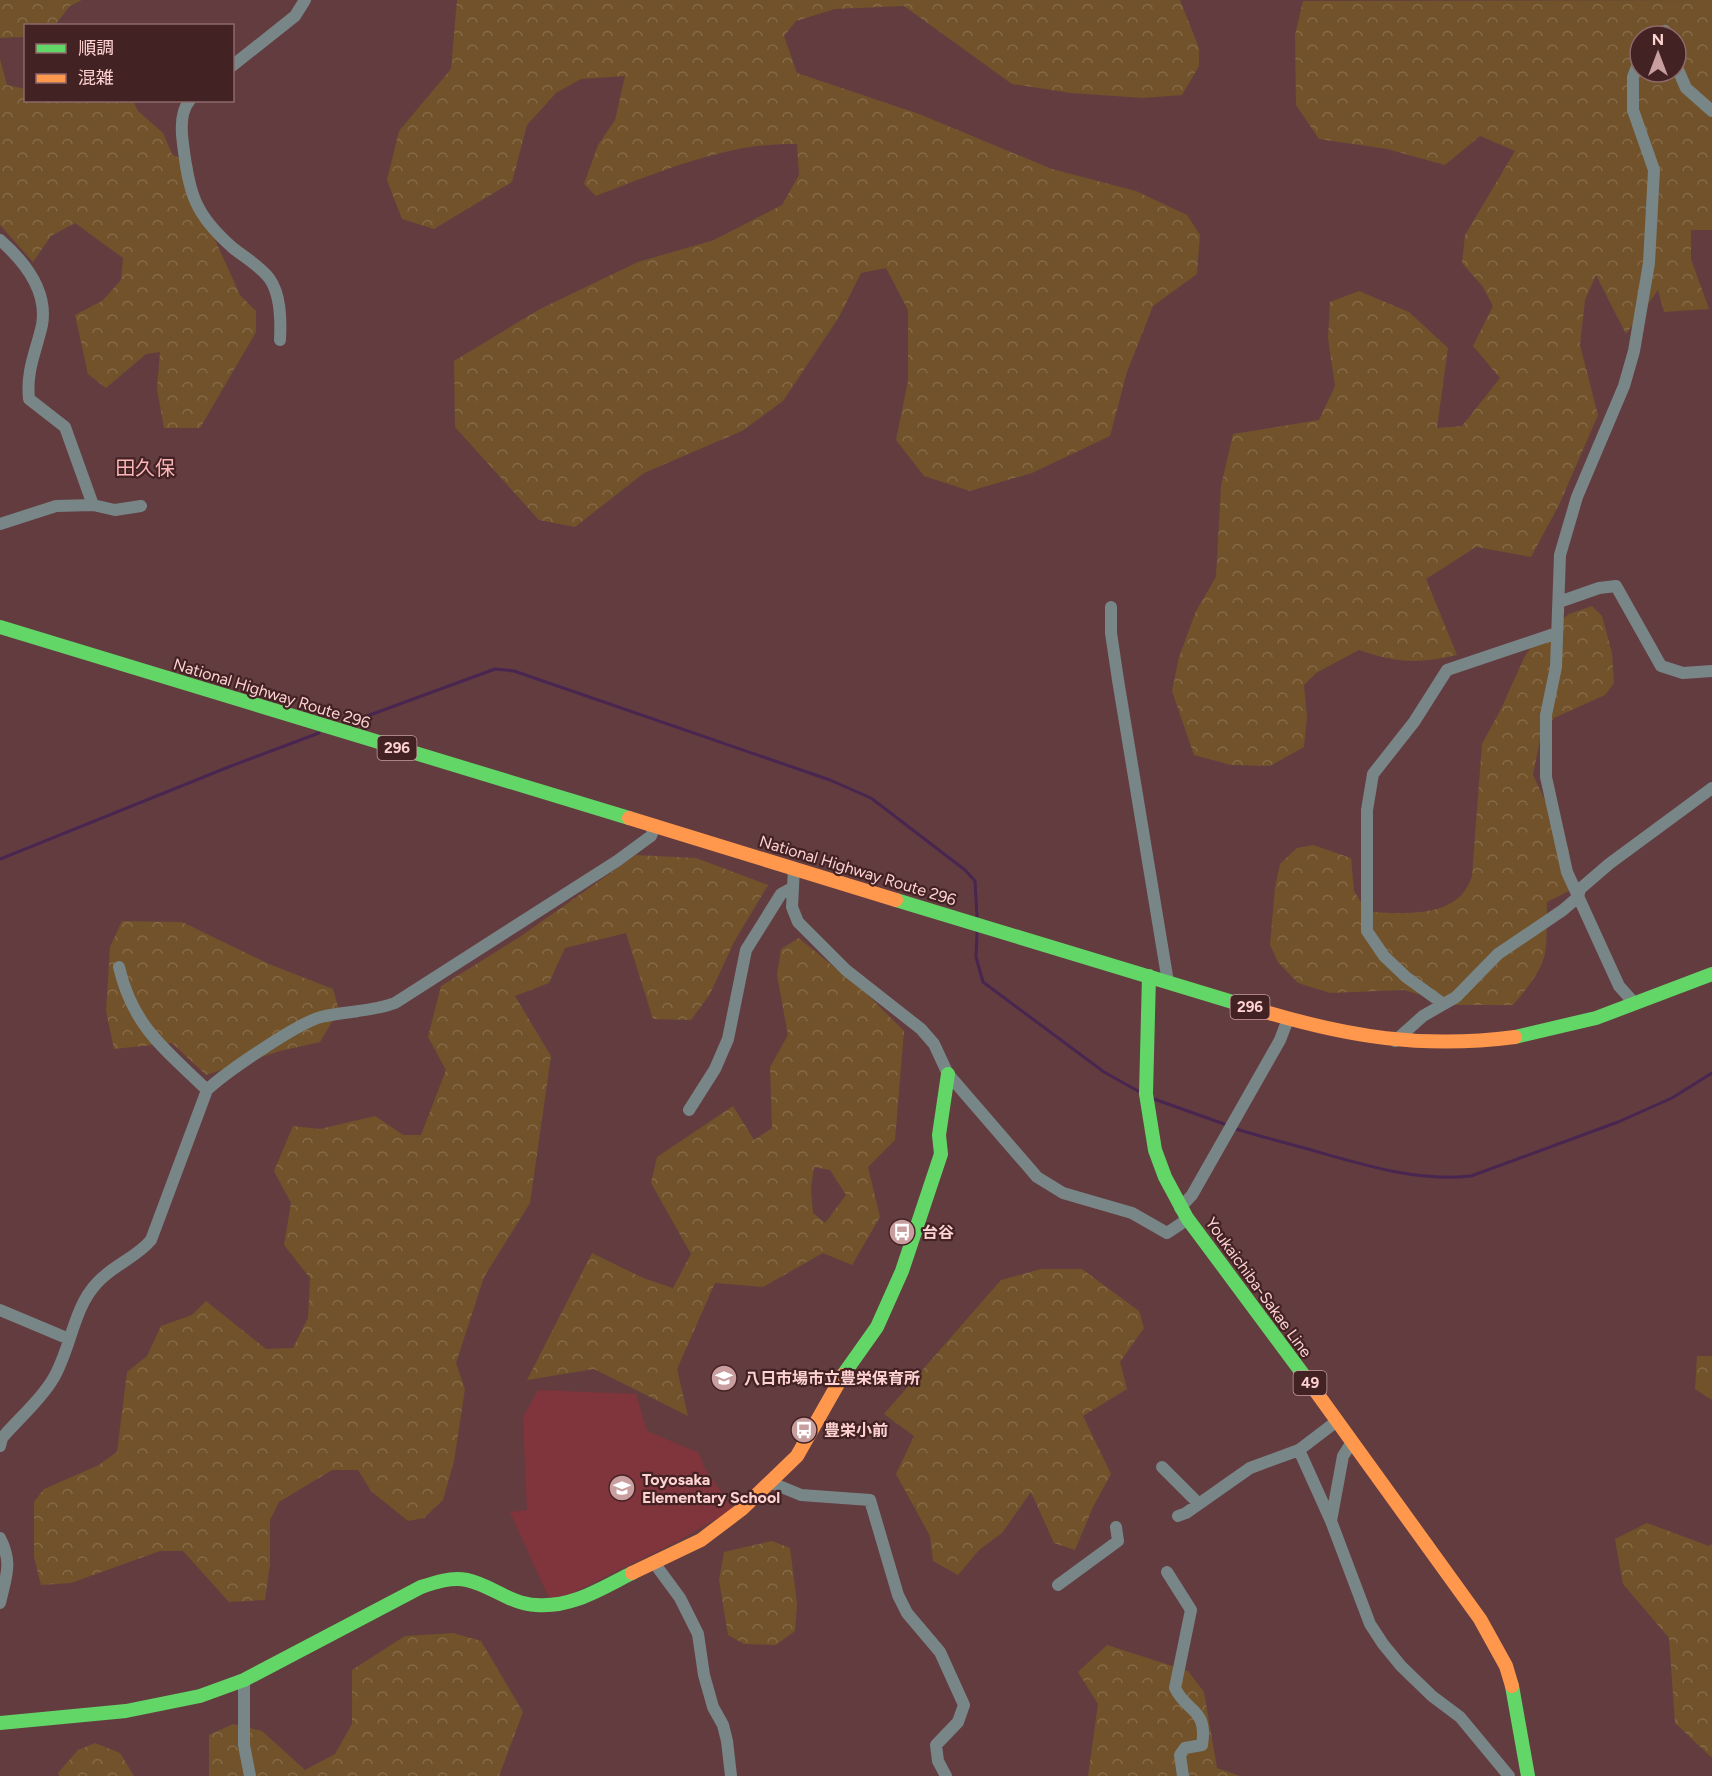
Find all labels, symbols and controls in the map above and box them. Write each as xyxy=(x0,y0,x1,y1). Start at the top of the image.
legend xyxy=(24,24,234,102)
north arrow xyxy=(1628,24,1688,84)
text: N xyxy=(1652,30,1664,49)
text: 順調 xyxy=(78,37,114,59)
text: 混雑 xyxy=(78,67,114,89)
district label: 田久保 xyxy=(115,456,175,480)
street label: National Highway Route 296 xyxy=(171,654,373,733)
road number: 296 xyxy=(378,736,416,760)
street label: National Highway Route 296 xyxy=(757,831,959,910)
road number: 296 xyxy=(1230,995,1270,1019)
street label: Youkaichiba-Sakae Line xyxy=(1202,1214,1316,1361)
bus stop icon: 台谷 xyxy=(887,1217,917,1247)
place label: 台谷 xyxy=(922,1223,954,1242)
school or university icon: 八日市場市立豊栄保育所 xyxy=(709,1363,739,1393)
place label: 八日市場市立豊栄保育所 xyxy=(744,1369,920,1388)
road number: 49 xyxy=(1294,1371,1326,1395)
bus stop icon: 豊栄小前 xyxy=(789,1415,819,1445)
place label: 豊栄小前 xyxy=(824,1421,888,1440)
place label: Toyosaka Elementary School xyxy=(642,1470,780,1507)
school or university icon: Toyosaka Elementary School xyxy=(607,1473,637,1503)

